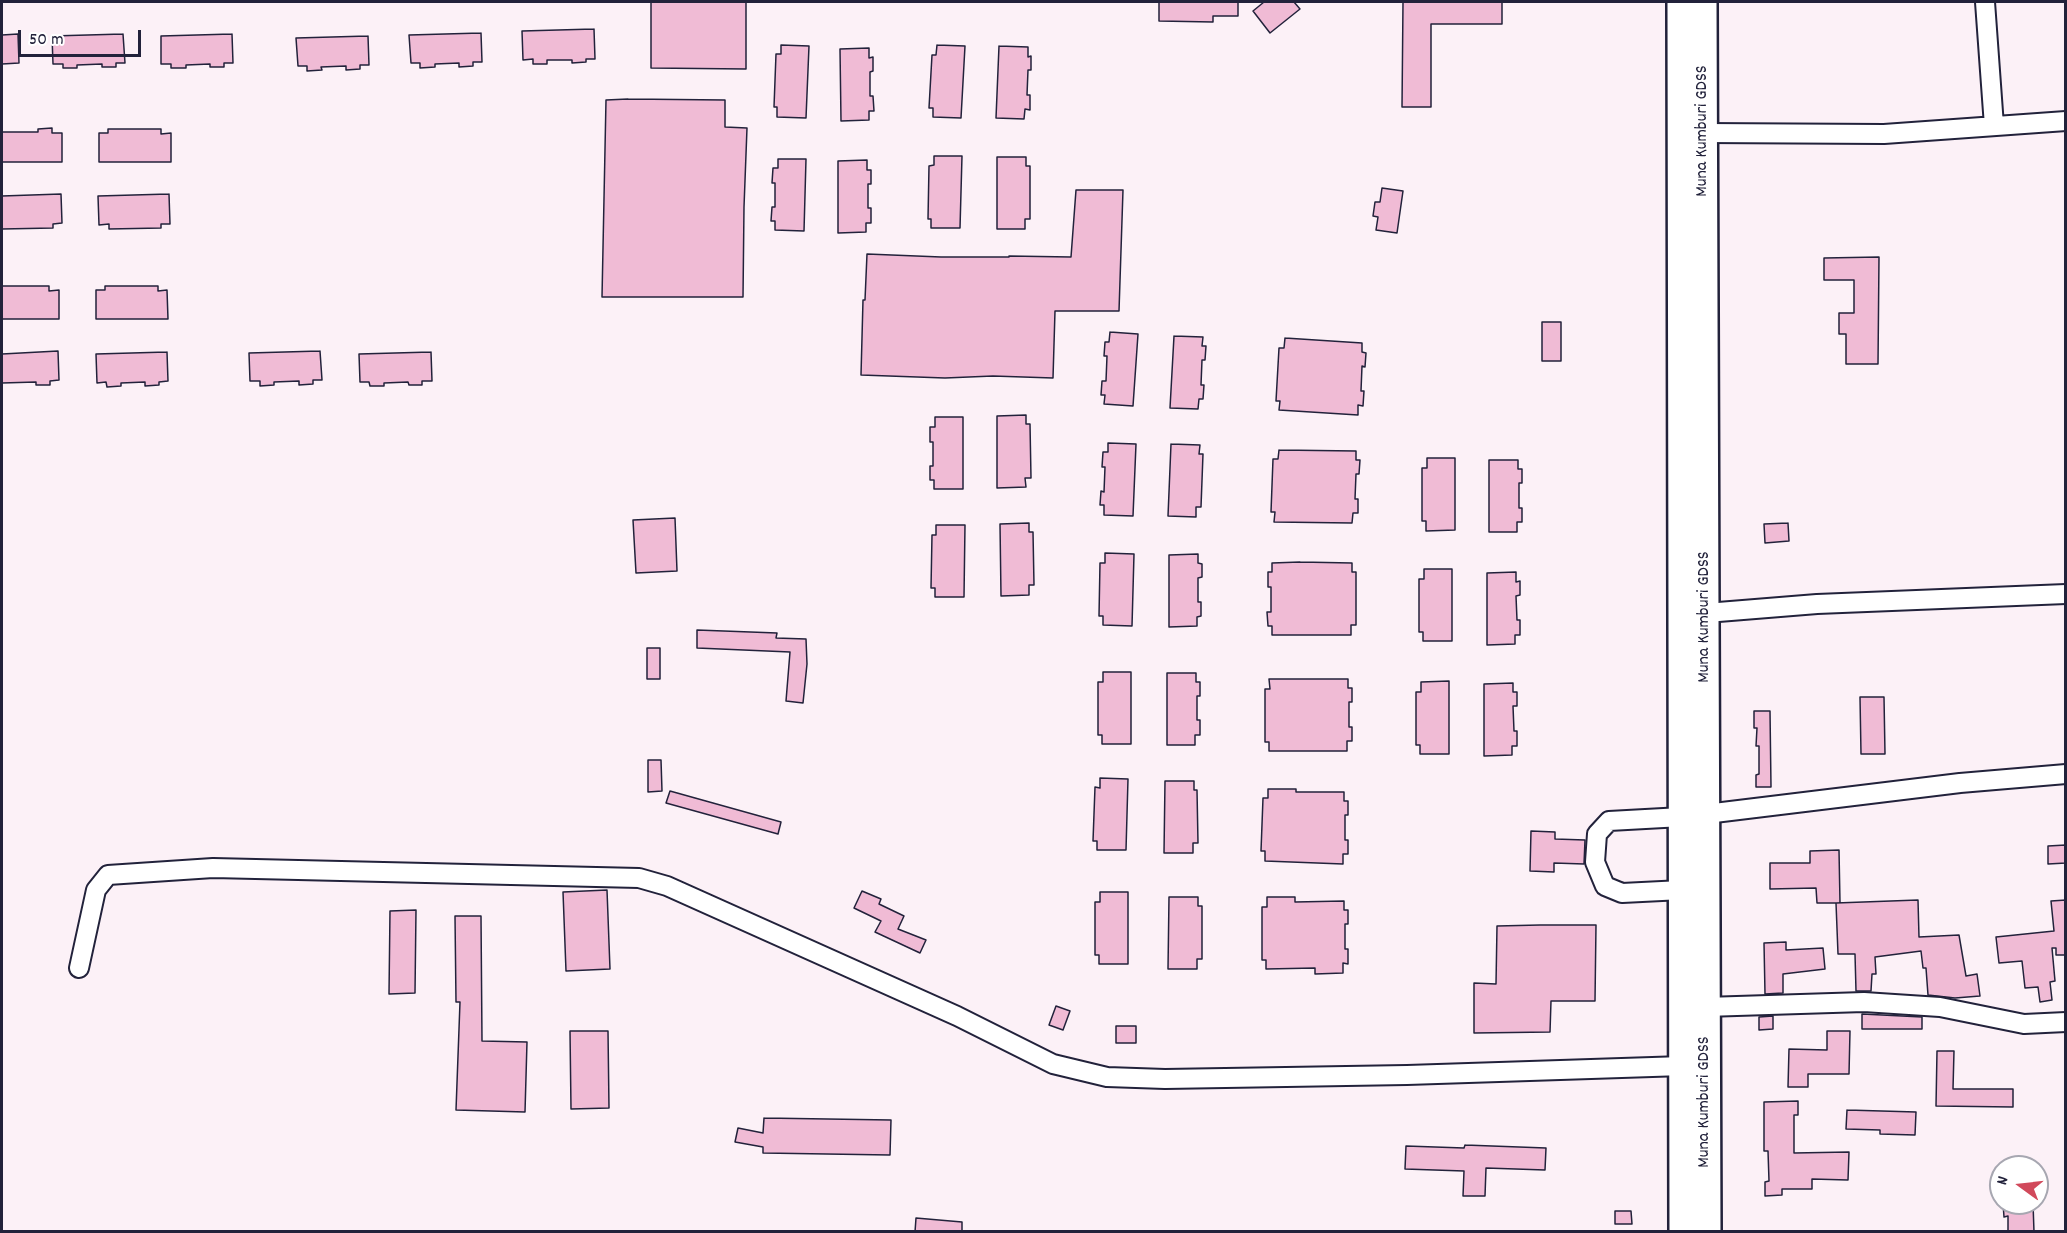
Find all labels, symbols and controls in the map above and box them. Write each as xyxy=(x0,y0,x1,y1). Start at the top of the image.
scale bar xyxy=(21,18,144,56)
text: 50 m xyxy=(29,28,64,53)
street label: Muna Kumburi GDSS xyxy=(1693,65,1715,197)
street label: Muna Kumburi GDSS xyxy=(1695,551,1717,683)
street label: Muna Kumburi GDSS xyxy=(1695,1036,1717,1168)
north arrow xyxy=(1989,1155,2049,1215)
text: N xyxy=(1991,1174,2015,1188)

